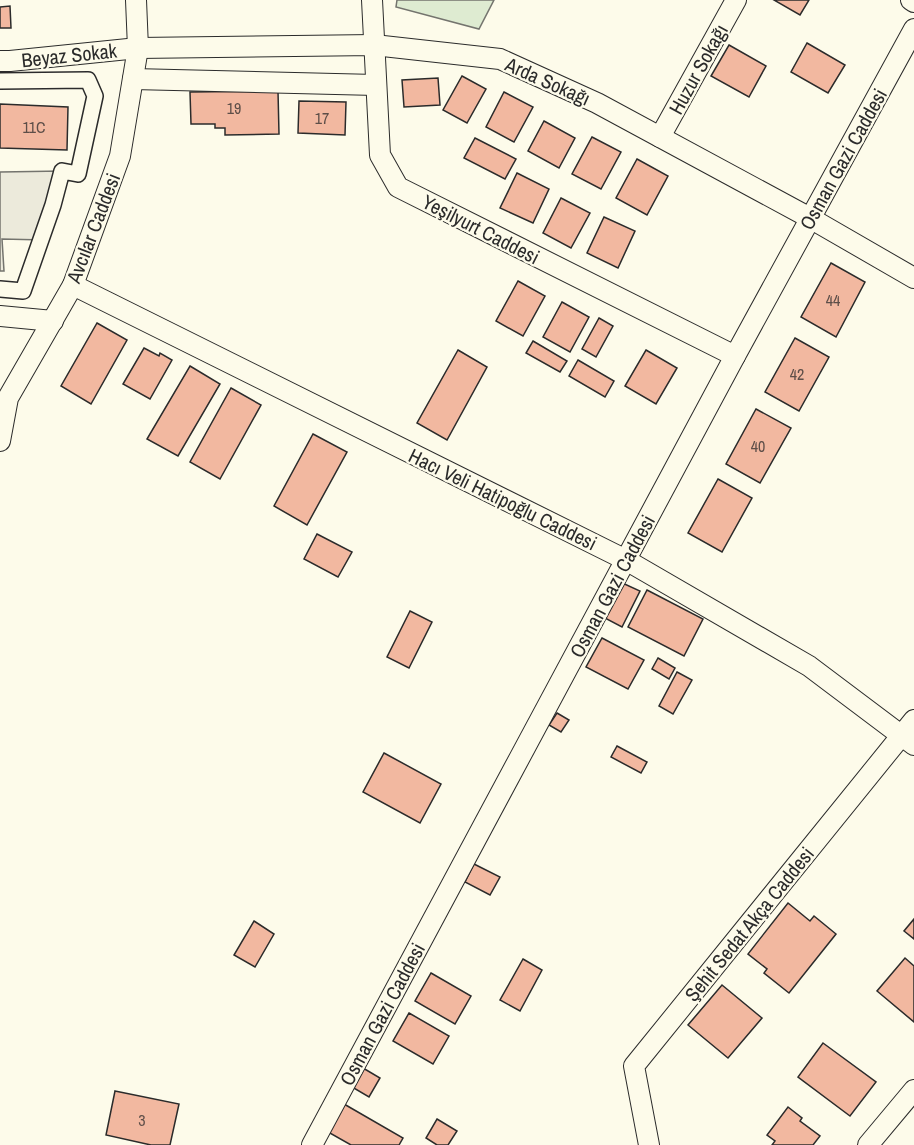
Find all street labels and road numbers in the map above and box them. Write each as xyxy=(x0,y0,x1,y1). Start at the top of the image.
street label: Huzur Sokağı xyxy=(662,19,734,119)
street label: Beyaz Sokak xyxy=(20,36,119,73)
street label: Arda Sokağı xyxy=(500,50,595,112)
street label: Osman Gazi Caddesi xyxy=(793,83,893,235)
street label: Avcılar Caddesi xyxy=(59,169,126,288)
street label: Yeşilyurt Caddesi xyxy=(418,188,544,270)
street label: Hacı Veli Hatipoğlu Caddesi xyxy=(404,442,602,556)
street label: Osman Gazi Caddesi xyxy=(563,510,661,662)
street label: Şehit Sedat Akça Caddesi xyxy=(678,841,820,1007)
street label: Osman Gazi Caddesi xyxy=(333,938,431,1090)

